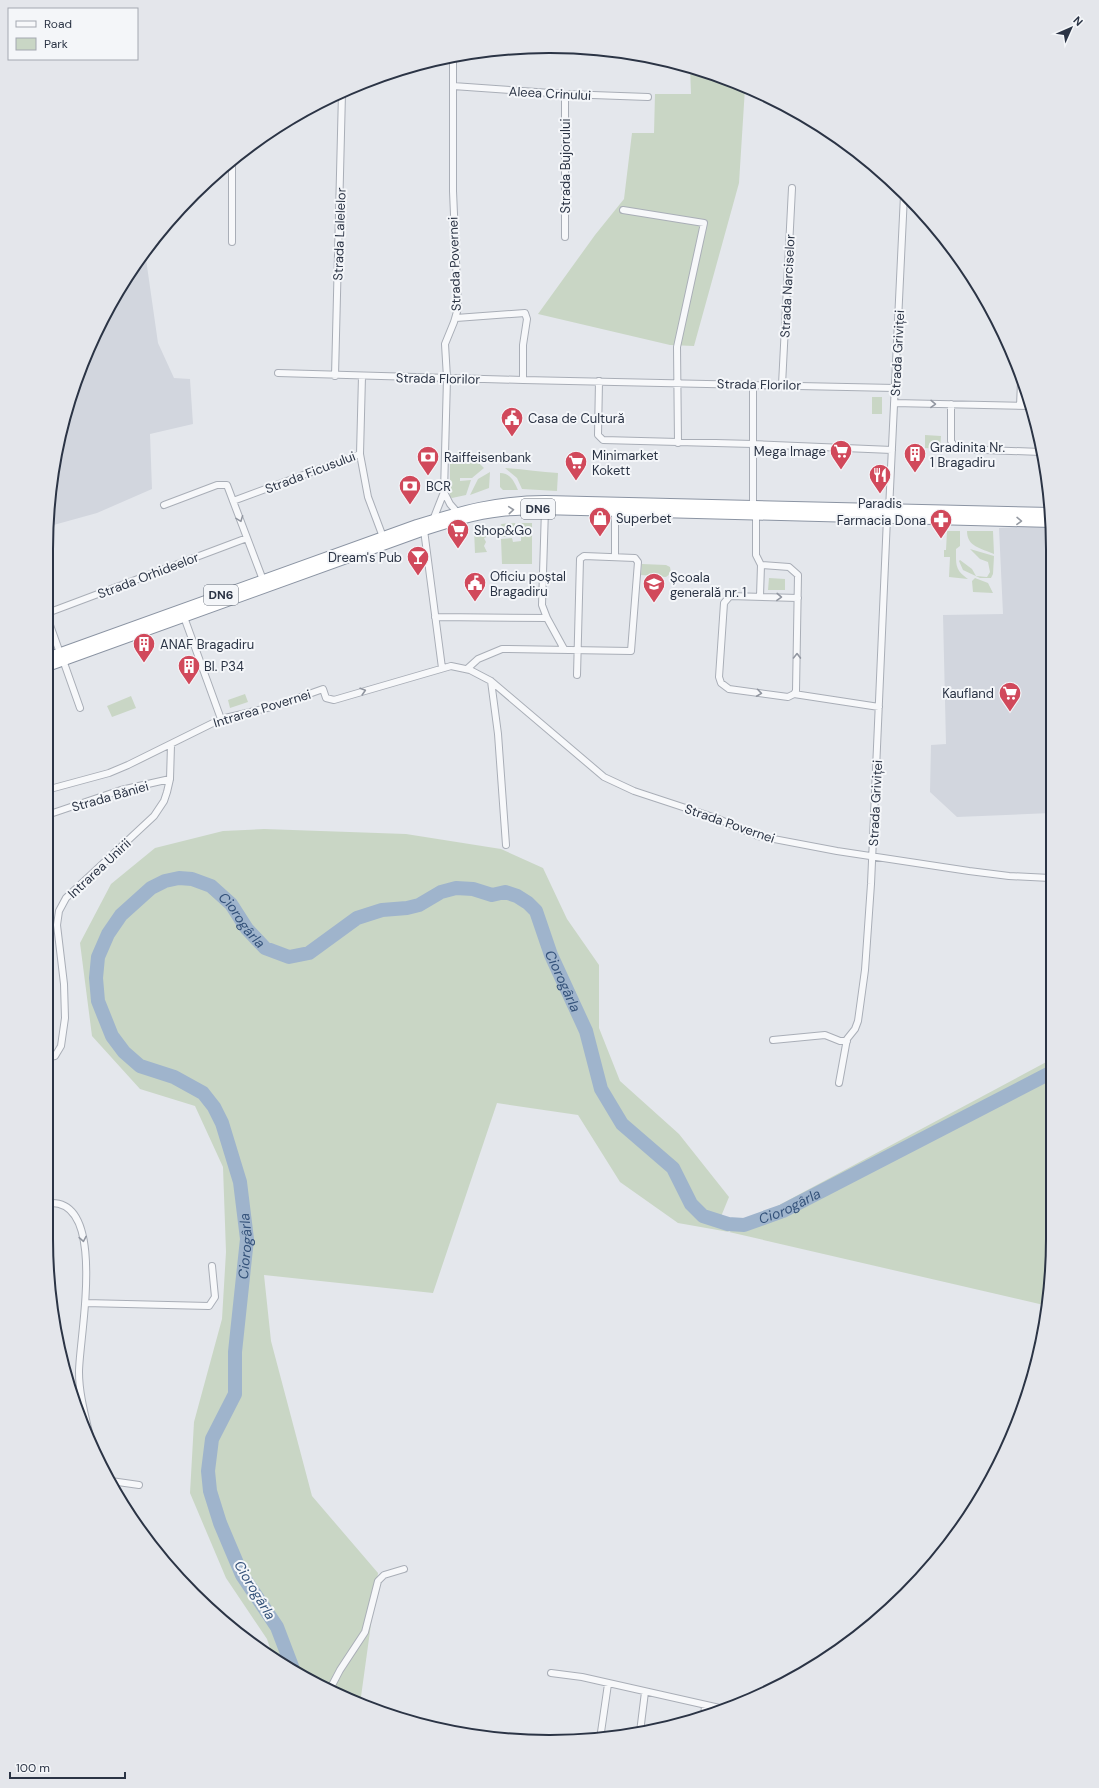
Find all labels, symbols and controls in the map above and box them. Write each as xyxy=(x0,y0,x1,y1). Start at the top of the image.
legend xyxy=(8,8,138,60)
north arrow xyxy=(1051,8,1091,48)
text: N xyxy=(1070,13,1086,29)
text: Road xyxy=(44,16,72,32)
text: Park xyxy=(44,36,68,52)
street label: Aleea Crinului xyxy=(508,83,592,104)
street label: Strada Bujorului xyxy=(557,118,574,214)
street label: Strada Lalelelor xyxy=(329,187,350,281)
street label: Strada Povernei xyxy=(444,216,465,311)
street label: Strada Narciselor xyxy=(776,234,799,338)
street label: Strada Griviței xyxy=(887,309,908,397)
street label: Strada Florilor xyxy=(396,369,480,388)
street label: Strada Florilor xyxy=(717,375,801,394)
one-way arrow xyxy=(930,400,936,408)
public building icon: Casa de Cultură xyxy=(499,405,525,438)
place label: Casa de Cultură xyxy=(528,410,625,427)
supermarket icon: Mega Image xyxy=(828,438,854,471)
place label: Gradinita Nr. 1 Bragadiru xyxy=(930,439,1005,471)
building icon: Gradinita Nr. 1 Bragadiru xyxy=(902,441,928,474)
place label: Mega Image xyxy=(754,443,826,460)
bank icon: Raiffeisenbank xyxy=(415,444,441,477)
street label: Strada Ficusului xyxy=(263,447,358,498)
place label: Minimarket Kokett xyxy=(592,447,658,479)
place label: Raiffeisenbank xyxy=(444,449,532,466)
supermarket icon: Minimarket Kokett xyxy=(563,449,589,482)
restaurant icon: Paradis xyxy=(867,462,893,495)
bank icon: BCR xyxy=(397,473,423,506)
place label: BCR xyxy=(426,478,451,495)
place label: Paradis xyxy=(858,495,902,512)
road number: DN6 xyxy=(521,499,555,519)
shop icon: Superbet xyxy=(587,505,613,538)
one-way arrow xyxy=(508,506,514,515)
pharmacy icon: Farmacia Dona xyxy=(928,507,954,540)
place label: Superbet xyxy=(616,510,672,527)
place label: Farmacia Dona xyxy=(837,512,926,529)
one-way arrow xyxy=(235,516,243,523)
supermarket icon: Shop&Go xyxy=(445,517,471,550)
one-way arrow xyxy=(1016,517,1022,525)
place label: Shop&Go xyxy=(474,522,532,539)
bar icon: Dream's Pub xyxy=(405,544,431,577)
street label: Strada Orhideelor xyxy=(95,548,201,603)
place label: Dream's Pub xyxy=(328,549,402,566)
place label: Oficiu poștal Bragadiru xyxy=(490,568,566,600)
place label: Școala generală nr. 1 xyxy=(670,569,746,601)
public building icon: Oficiu poștal Bragadiru xyxy=(462,570,488,603)
school or university icon: Școala generală nr. 1 xyxy=(641,571,667,604)
road number: DN6 xyxy=(204,585,238,605)
one-way arrow xyxy=(776,593,782,602)
building icon: ANAF Bragadiru xyxy=(131,631,157,664)
place label: ANAF Bragadiru xyxy=(160,636,254,653)
building icon: Bl. P34 xyxy=(176,653,202,686)
one-way arrow xyxy=(793,653,801,659)
place label: Bl. P34 xyxy=(204,658,244,675)
supermarket icon: Kaufland xyxy=(997,680,1023,713)
place label: Kaufland xyxy=(942,685,994,702)
street label: Intrarea Povernei xyxy=(211,686,313,731)
one-way arrow xyxy=(359,687,366,696)
one-way arrow xyxy=(756,688,762,697)
street label: Strada Griviței xyxy=(865,759,886,847)
street label: Strada Băniei xyxy=(70,777,151,816)
street label: Strada Povernei xyxy=(682,800,777,847)
street label: Intrarea Unirii xyxy=(64,835,134,902)
water label: Ciorogârla xyxy=(215,888,270,952)
water label: Ciorogârla xyxy=(541,947,585,1015)
water label: Ciorogârla xyxy=(756,1184,824,1228)
water label: Ciorogârla xyxy=(234,1212,256,1280)
one-way arrow xyxy=(78,1236,86,1242)
water label: Ciorogârla xyxy=(230,1557,280,1623)
scale bar xyxy=(10,1754,125,1780)
text: 100 m xyxy=(16,1760,50,1776)

